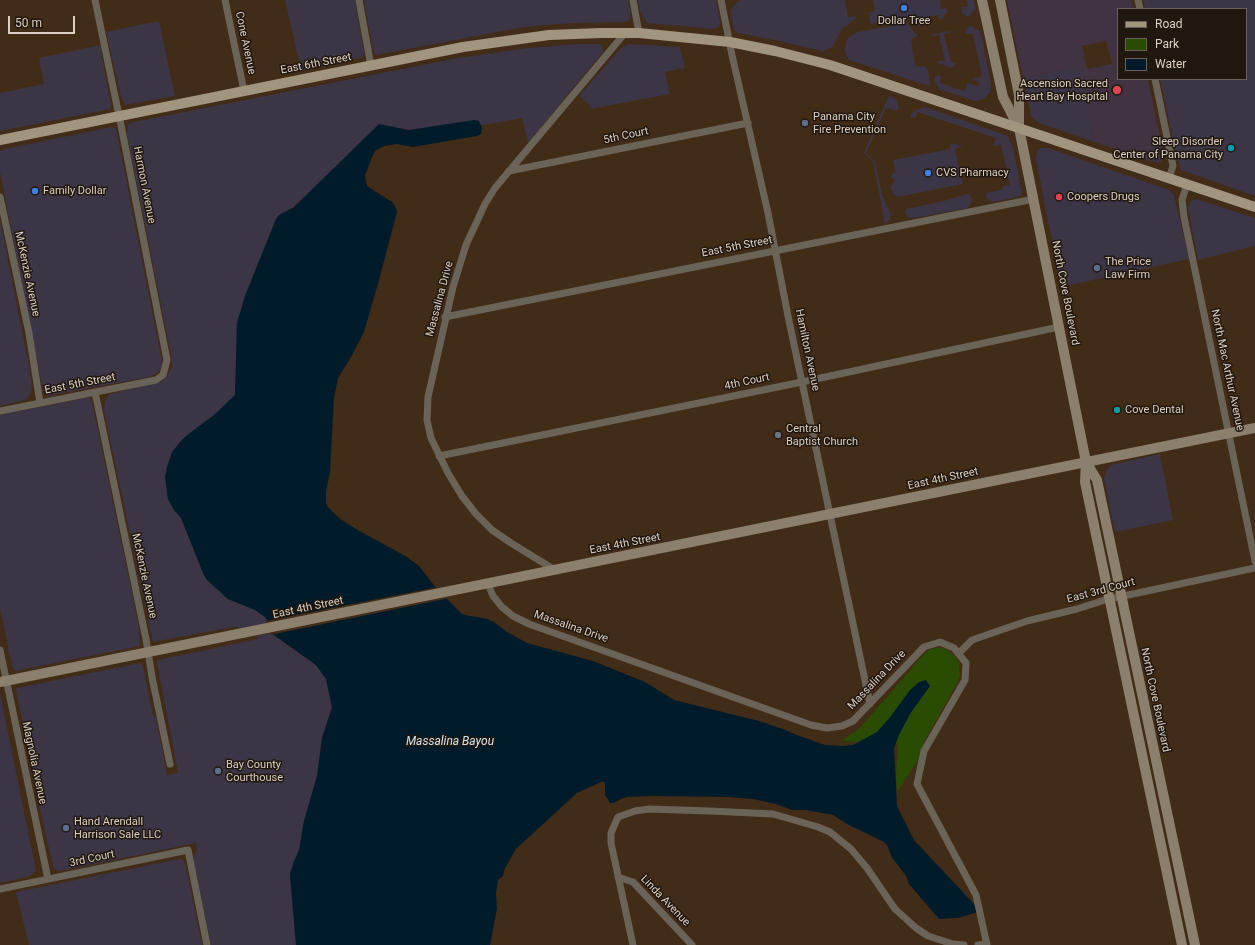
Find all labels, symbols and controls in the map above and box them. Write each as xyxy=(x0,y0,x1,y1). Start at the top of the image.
marker: Dollar Tree xyxy=(899,3,909,13)
scale bar xyxy=(10,8,77,34)
legend xyxy=(1117,8,1247,80)
street label: Cone Avenue xyxy=(232,10,258,76)
place label: Dollar Tree xyxy=(878,14,930,28)
text: 50 m xyxy=(15,16,42,30)
text: Road xyxy=(1155,17,1183,31)
text: Park xyxy=(1155,37,1179,51)
street label: East 6th Street xyxy=(279,51,353,77)
text: Water xyxy=(1155,57,1186,71)
place label: Ascension Sacred Heart Bay Hospital xyxy=(1016,77,1108,103)
marker: Ascension Sacred Heart Bay Hospital xyxy=(1111,84,1123,96)
place label: Panama City Fire Prevention xyxy=(813,110,886,136)
marker: Panama City Fire Prevention xyxy=(800,118,810,128)
street label: 5th Court xyxy=(602,125,650,147)
place label: Sleep Disorder Center of Panama City xyxy=(1113,135,1223,161)
marker: Sleep Disorder Center of Panama City xyxy=(1226,143,1236,153)
street label: Harmon Avenue xyxy=(130,145,158,225)
place label: CVS Pharmacy xyxy=(936,166,1009,180)
marker: CVS Pharmacy xyxy=(923,168,933,178)
place label: Family Dollar xyxy=(43,184,106,198)
marker: Family Dollar xyxy=(30,186,40,196)
place label: Coopers Drugs xyxy=(1067,190,1140,204)
marker: Coopers Drugs xyxy=(1054,192,1064,202)
street label: McKenzie Avenue xyxy=(12,230,42,318)
street label: East 5th Street xyxy=(700,234,774,260)
street label: North Cove Boulevard xyxy=(1048,240,1082,346)
place label: The Price Law Firm xyxy=(1105,255,1151,281)
street label: Massalina Drive xyxy=(424,260,456,338)
marker: The Price Law Firm xyxy=(1092,263,1102,273)
street label: Hamilton Avenue xyxy=(792,308,822,392)
street label: North Mac Arthur Avenue xyxy=(1208,308,1246,432)
street label: East 5th Street xyxy=(43,371,117,397)
street label: 4th Court xyxy=(723,371,771,393)
place label: Cove Dental xyxy=(1125,403,1184,417)
marker: Cove Dental xyxy=(1112,405,1122,415)
place label: Central Baptist Church xyxy=(786,422,858,448)
marker: Central Baptist Church xyxy=(773,430,783,440)
street label: East 4th Street xyxy=(906,465,980,493)
street label: East 4th Street xyxy=(588,531,662,557)
street label: McKenzie Avenue xyxy=(129,532,159,620)
street label: East 3rd Court xyxy=(1065,576,1137,606)
street label: East 4th Street xyxy=(271,594,345,622)
street label: Massalina Drive xyxy=(532,608,610,646)
street label: Massalina Drive xyxy=(845,647,909,713)
street label: North Cove Boulevard xyxy=(1137,647,1173,753)
street label: Magnolia Avenue xyxy=(19,720,49,806)
water label: Massalina Bayou xyxy=(406,735,494,749)
place label: Bay County Courthouse xyxy=(226,758,283,784)
marker: Bay County Courthouse xyxy=(213,766,223,776)
place label: Hand Arendall Harrison Sale LLC xyxy=(74,815,161,841)
marker: Hand Arendall Harrison Sale LLC xyxy=(61,823,71,833)
street label: 3rd Court xyxy=(68,848,116,870)
street label: Linda Avenue xyxy=(637,873,693,929)

